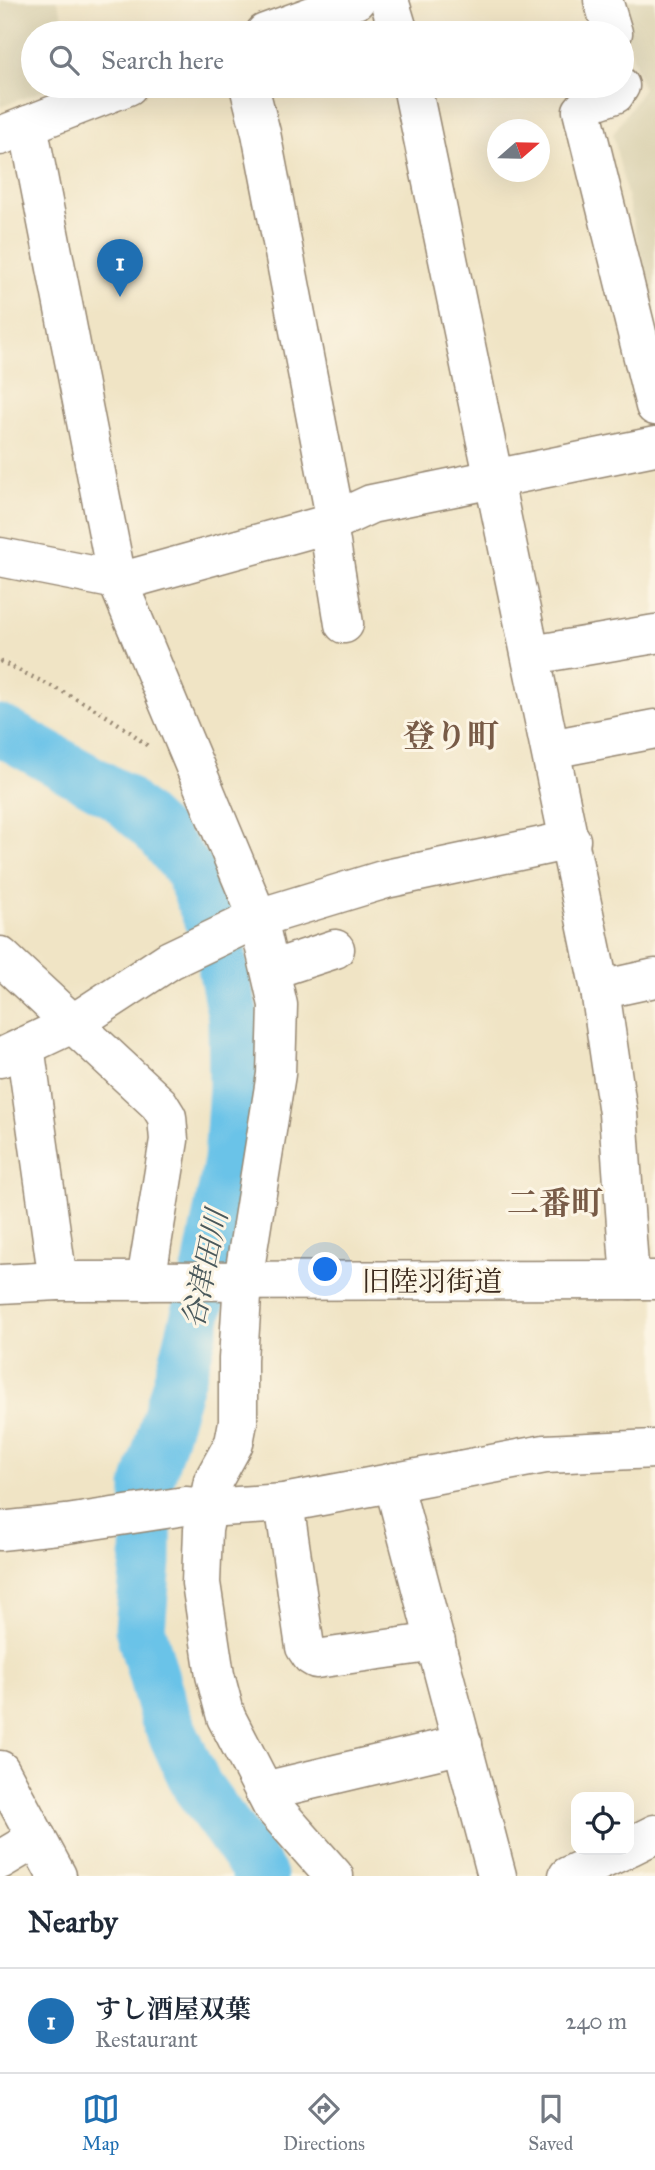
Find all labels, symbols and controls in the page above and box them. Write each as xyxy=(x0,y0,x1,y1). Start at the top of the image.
search box xyxy=(21,21,634,98)
icon: search xyxy=(45,41,83,79)
text: Search here xyxy=(101,44,224,76)
north arrow xyxy=(487,119,550,182)
pin: 1 xyxy=(97,239,143,297)
district label: 登り町 xyxy=(403,717,499,756)
district label: 二番町 xyxy=(507,1184,603,1223)
water label: 谷津田川 xyxy=(175,1204,236,1331)
your location xyxy=(308,1252,342,1286)
street label: 旧陸羽街道 xyxy=(362,1264,502,1299)
map controls xyxy=(571,1792,634,1855)
button: locate xyxy=(571,1792,634,1855)
text: Nearby xyxy=(28,1904,118,1940)
text: すし酒屋双葉 xyxy=(95,1993,251,2025)
text: 1 xyxy=(46,2007,56,2035)
text: 240 m xyxy=(565,2007,627,2035)
text: Restaurant xyxy=(95,2025,198,2053)
tab: Map xyxy=(82,2090,120,2155)
tab: Directions xyxy=(283,2090,365,2155)
tab: Saved xyxy=(528,2090,573,2155)

